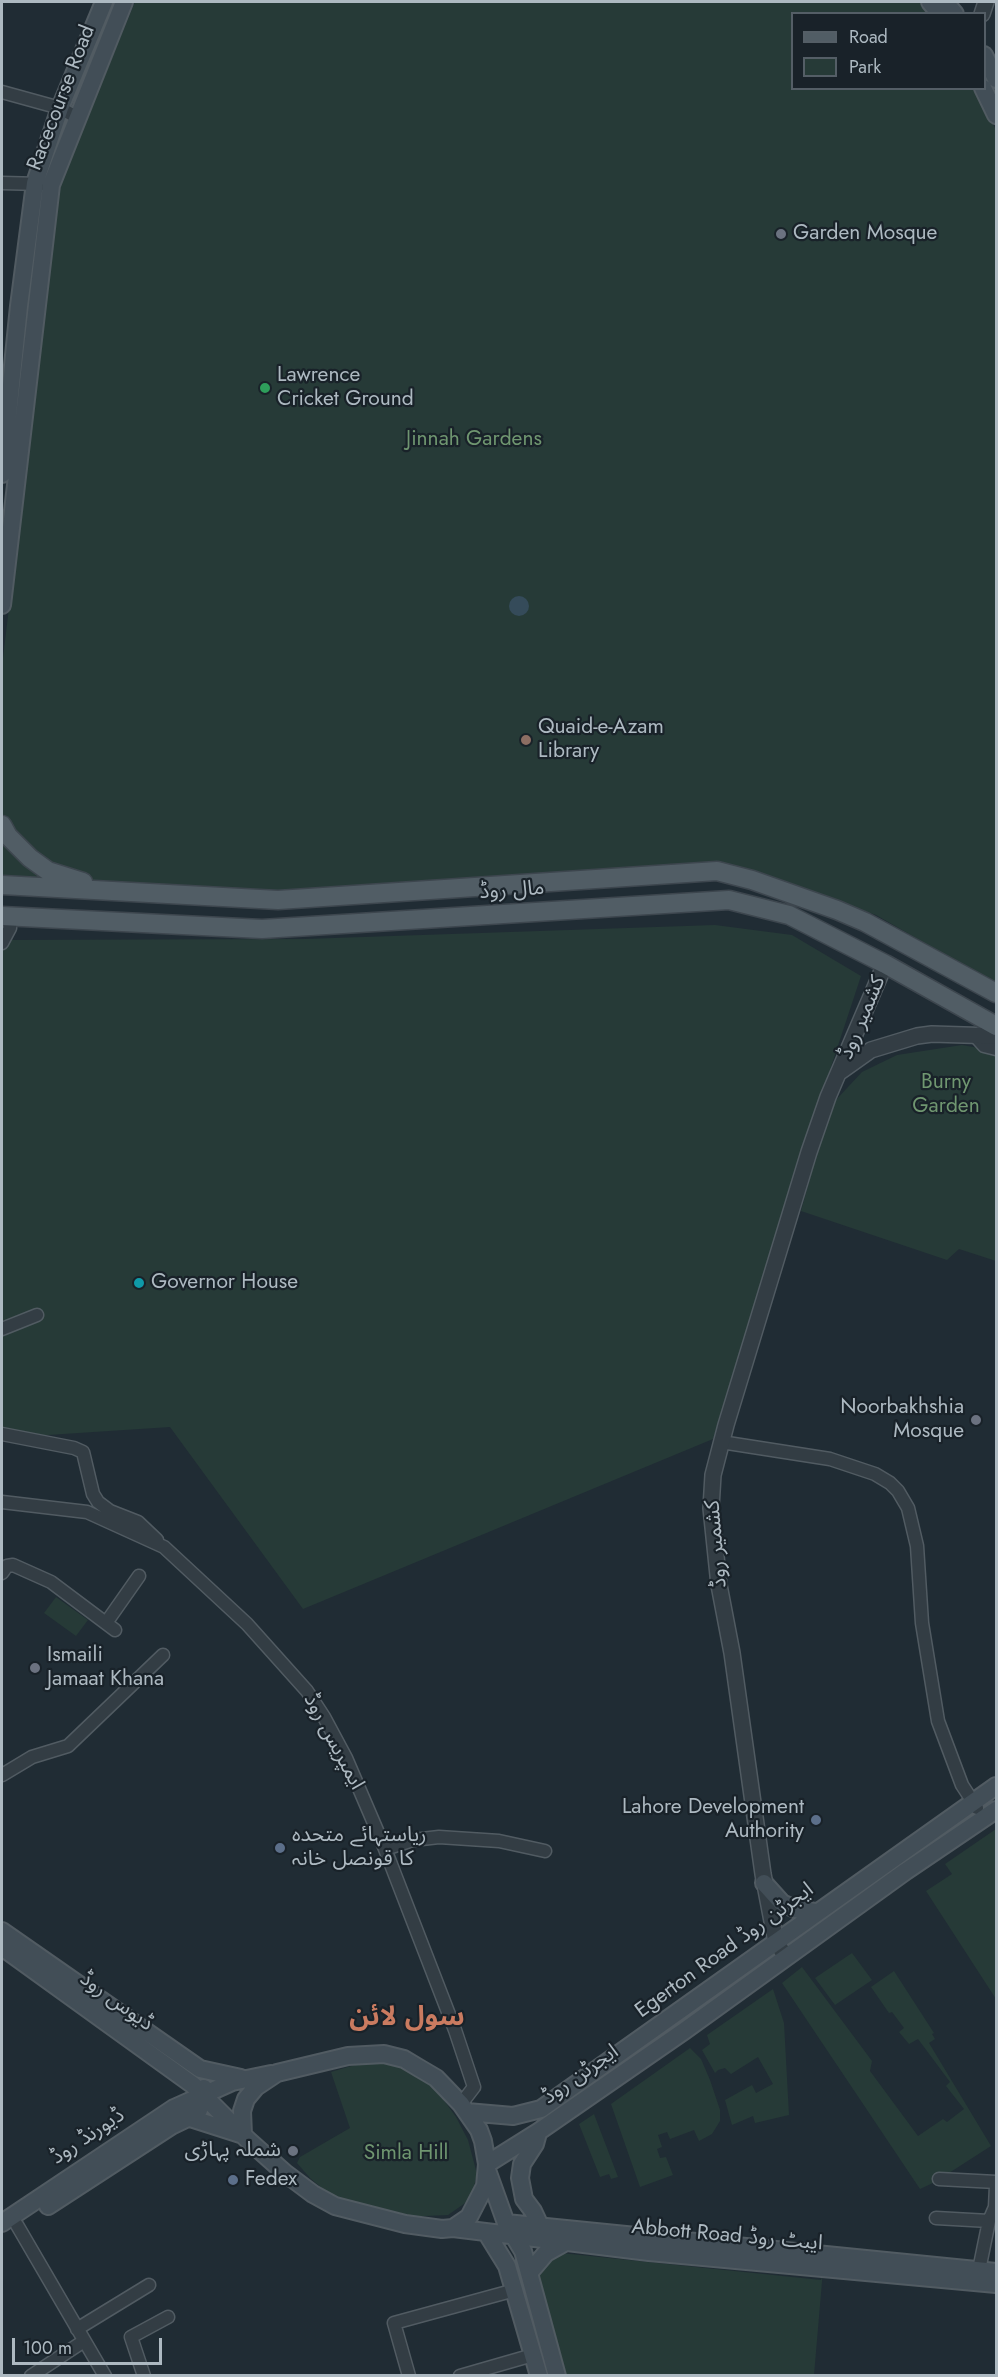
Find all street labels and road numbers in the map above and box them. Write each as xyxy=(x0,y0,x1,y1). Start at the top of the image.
street label: Racecourse Road xyxy=(23,22,101,174)
street label: مال روڈ xyxy=(479,876,545,906)
street label: کشمیر روڈ xyxy=(834,972,892,1064)
street label: کشمیر روڈ xyxy=(701,1499,733,1589)
street label: ایمپریس روڈ xyxy=(297,1690,369,1794)
street label: Egerton Road ایجرٹن روڈ xyxy=(631,1878,819,2024)
street label: ڈیوس روڈ xyxy=(74,1967,158,2037)
street label: ایجرٹن روڈ xyxy=(538,2040,624,2110)
street label: ڈیورنڈ روڈ xyxy=(46,2103,130,2171)
street label: Abbott Road ایبٹ روڈ xyxy=(630,2215,824,2257)

